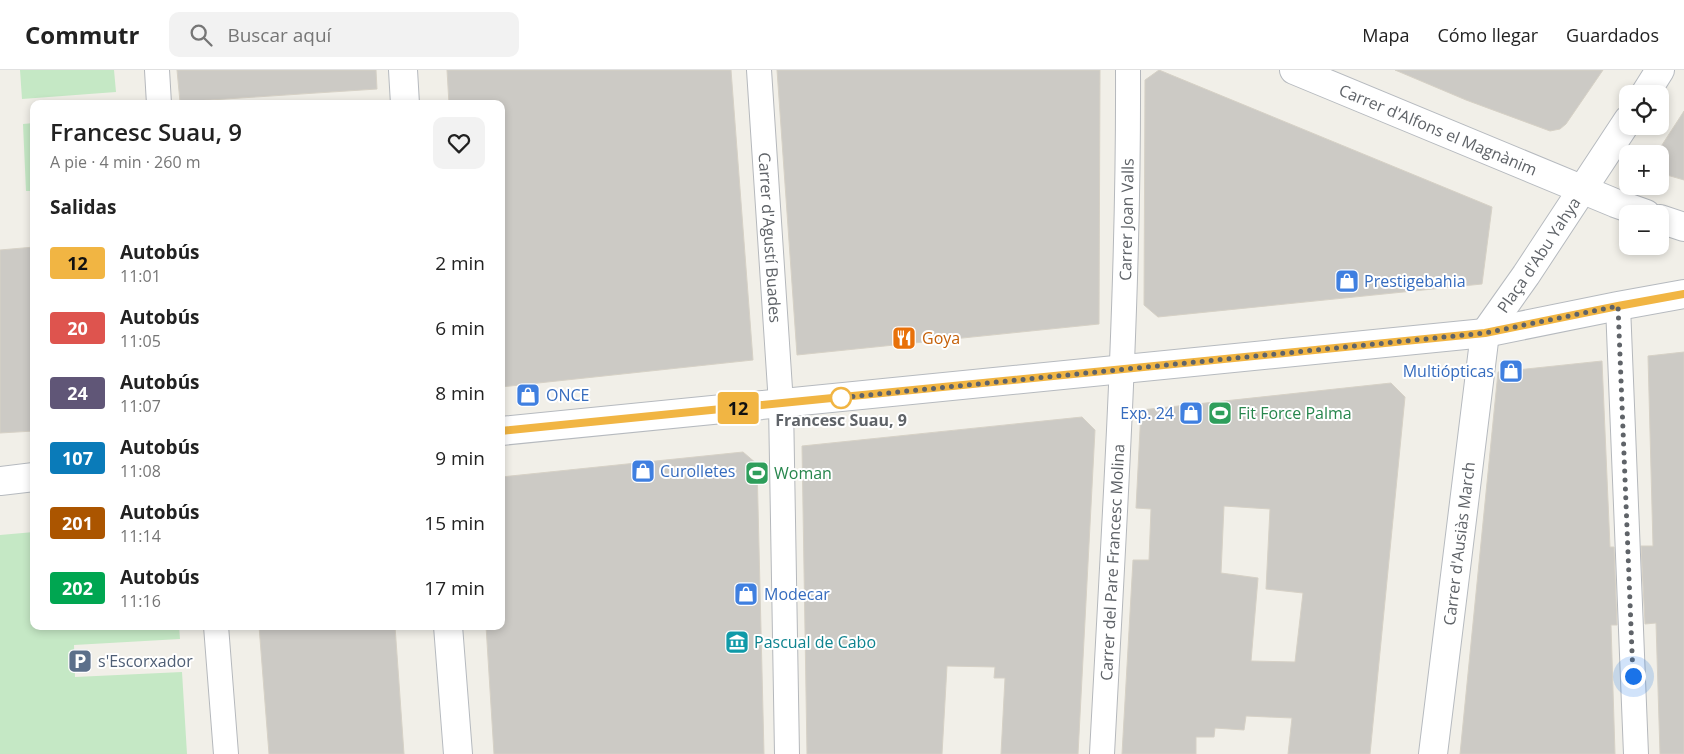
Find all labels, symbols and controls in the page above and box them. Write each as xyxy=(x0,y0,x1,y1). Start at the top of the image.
search box xyxy=(169,12,519,57)
text: Commutr xyxy=(25,18,139,51)
icon: search xyxy=(187,21,215,49)
text: Buscar aquí xyxy=(227,22,331,48)
text: Mapa xyxy=(1362,23,1409,47)
text: Cómo llegar xyxy=(1437,23,1538,47)
text: Guardados xyxy=(1566,23,1659,47)
street label: Carrer d'Alfons el Magnànim xyxy=(1336,79,1540,181)
map controls xyxy=(1619,85,1669,255)
button: locate xyxy=(1619,85,1669,135)
text: Francesc Suau, 9 xyxy=(50,115,242,148)
button: heart xyxy=(433,117,485,169)
button: + xyxy=(1619,145,1669,195)
text: A pie · 4 min · 260 m xyxy=(50,151,201,173)
street label: Carrer d'Agustí Buades xyxy=(753,152,787,324)
street label: Carrer Joan Valls xyxy=(1114,158,1139,281)
street label: Plaça d'Abu Yahya xyxy=(1492,193,1585,317)
text: Salidas xyxy=(50,194,116,220)
button: − xyxy=(1619,205,1669,255)
text: Autobús xyxy=(120,239,200,265)
text: 2 min xyxy=(435,250,485,276)
text: 12 xyxy=(67,251,88,275)
text: 11:01 xyxy=(120,265,161,287)
shop icon: Prestigebahia xyxy=(1334,268,1360,294)
place label: Prestigebahia xyxy=(1364,270,1466,292)
text: Autobús xyxy=(120,304,200,330)
text: 6 min xyxy=(435,315,485,341)
text: 20 xyxy=(67,316,88,340)
restaurant icon: Goya xyxy=(891,325,917,351)
place label: Goya xyxy=(922,327,960,349)
text: 11:05 xyxy=(120,330,161,352)
shop icon: Multiópticas xyxy=(1498,358,1524,384)
place label: Multiópticas xyxy=(1403,360,1494,382)
text: Autobús xyxy=(120,369,200,395)
text: 8 min xyxy=(435,380,485,406)
text: 24 xyxy=(67,381,88,405)
shop icon: ONCE xyxy=(515,382,541,408)
place label: ONCE xyxy=(546,384,589,406)
marker: Francesc Suau, 9 xyxy=(830,387,852,409)
line badge: 12 xyxy=(716,392,760,424)
text: 11:07 xyxy=(120,395,161,417)
text: 12 xyxy=(728,396,748,420)
shop icon: Exp. 24 xyxy=(1178,400,1204,426)
sports icon: Fit Force Palma xyxy=(1207,400,1233,426)
place label: Exp. 24 xyxy=(1120,402,1174,424)
place label: Fit Force Palma xyxy=(1238,402,1352,424)
place label: Francesc Suau, 9 xyxy=(775,409,907,431)
text: Autobús xyxy=(120,434,200,460)
street label: Carrer del Pare Francesc Molina xyxy=(1095,443,1129,681)
text: 9 min xyxy=(435,445,485,471)
text: 107 xyxy=(62,446,93,470)
shop icon: Curolletes xyxy=(630,458,656,484)
text: 11:08 xyxy=(120,460,161,482)
place label: Curolletes xyxy=(660,460,735,482)
sports icon: Woman xyxy=(744,460,770,486)
street label: Carrer d'Ausiàs March xyxy=(1438,461,1480,627)
place label: Woman xyxy=(774,462,832,484)
text: Autobús xyxy=(120,499,200,525)
text: 15 min xyxy=(424,510,485,536)
text: 201 xyxy=(62,511,93,535)
text: 11:14 xyxy=(120,525,161,547)
text: Autobús xyxy=(120,564,200,590)
text: 17 min xyxy=(424,575,485,601)
text: 202 xyxy=(62,576,93,600)
shop icon: Modecar xyxy=(733,581,759,607)
place label: Modecar xyxy=(764,583,830,605)
text: 11:16 xyxy=(120,590,161,612)
museum icon: Pascual de Cabo xyxy=(724,629,750,655)
place label: Pascual de Cabo xyxy=(754,631,876,653)
parking icon: s'Escorxador xyxy=(67,648,93,674)
place label: s'Escorxador xyxy=(98,650,193,672)
your location xyxy=(1621,664,1646,689)

